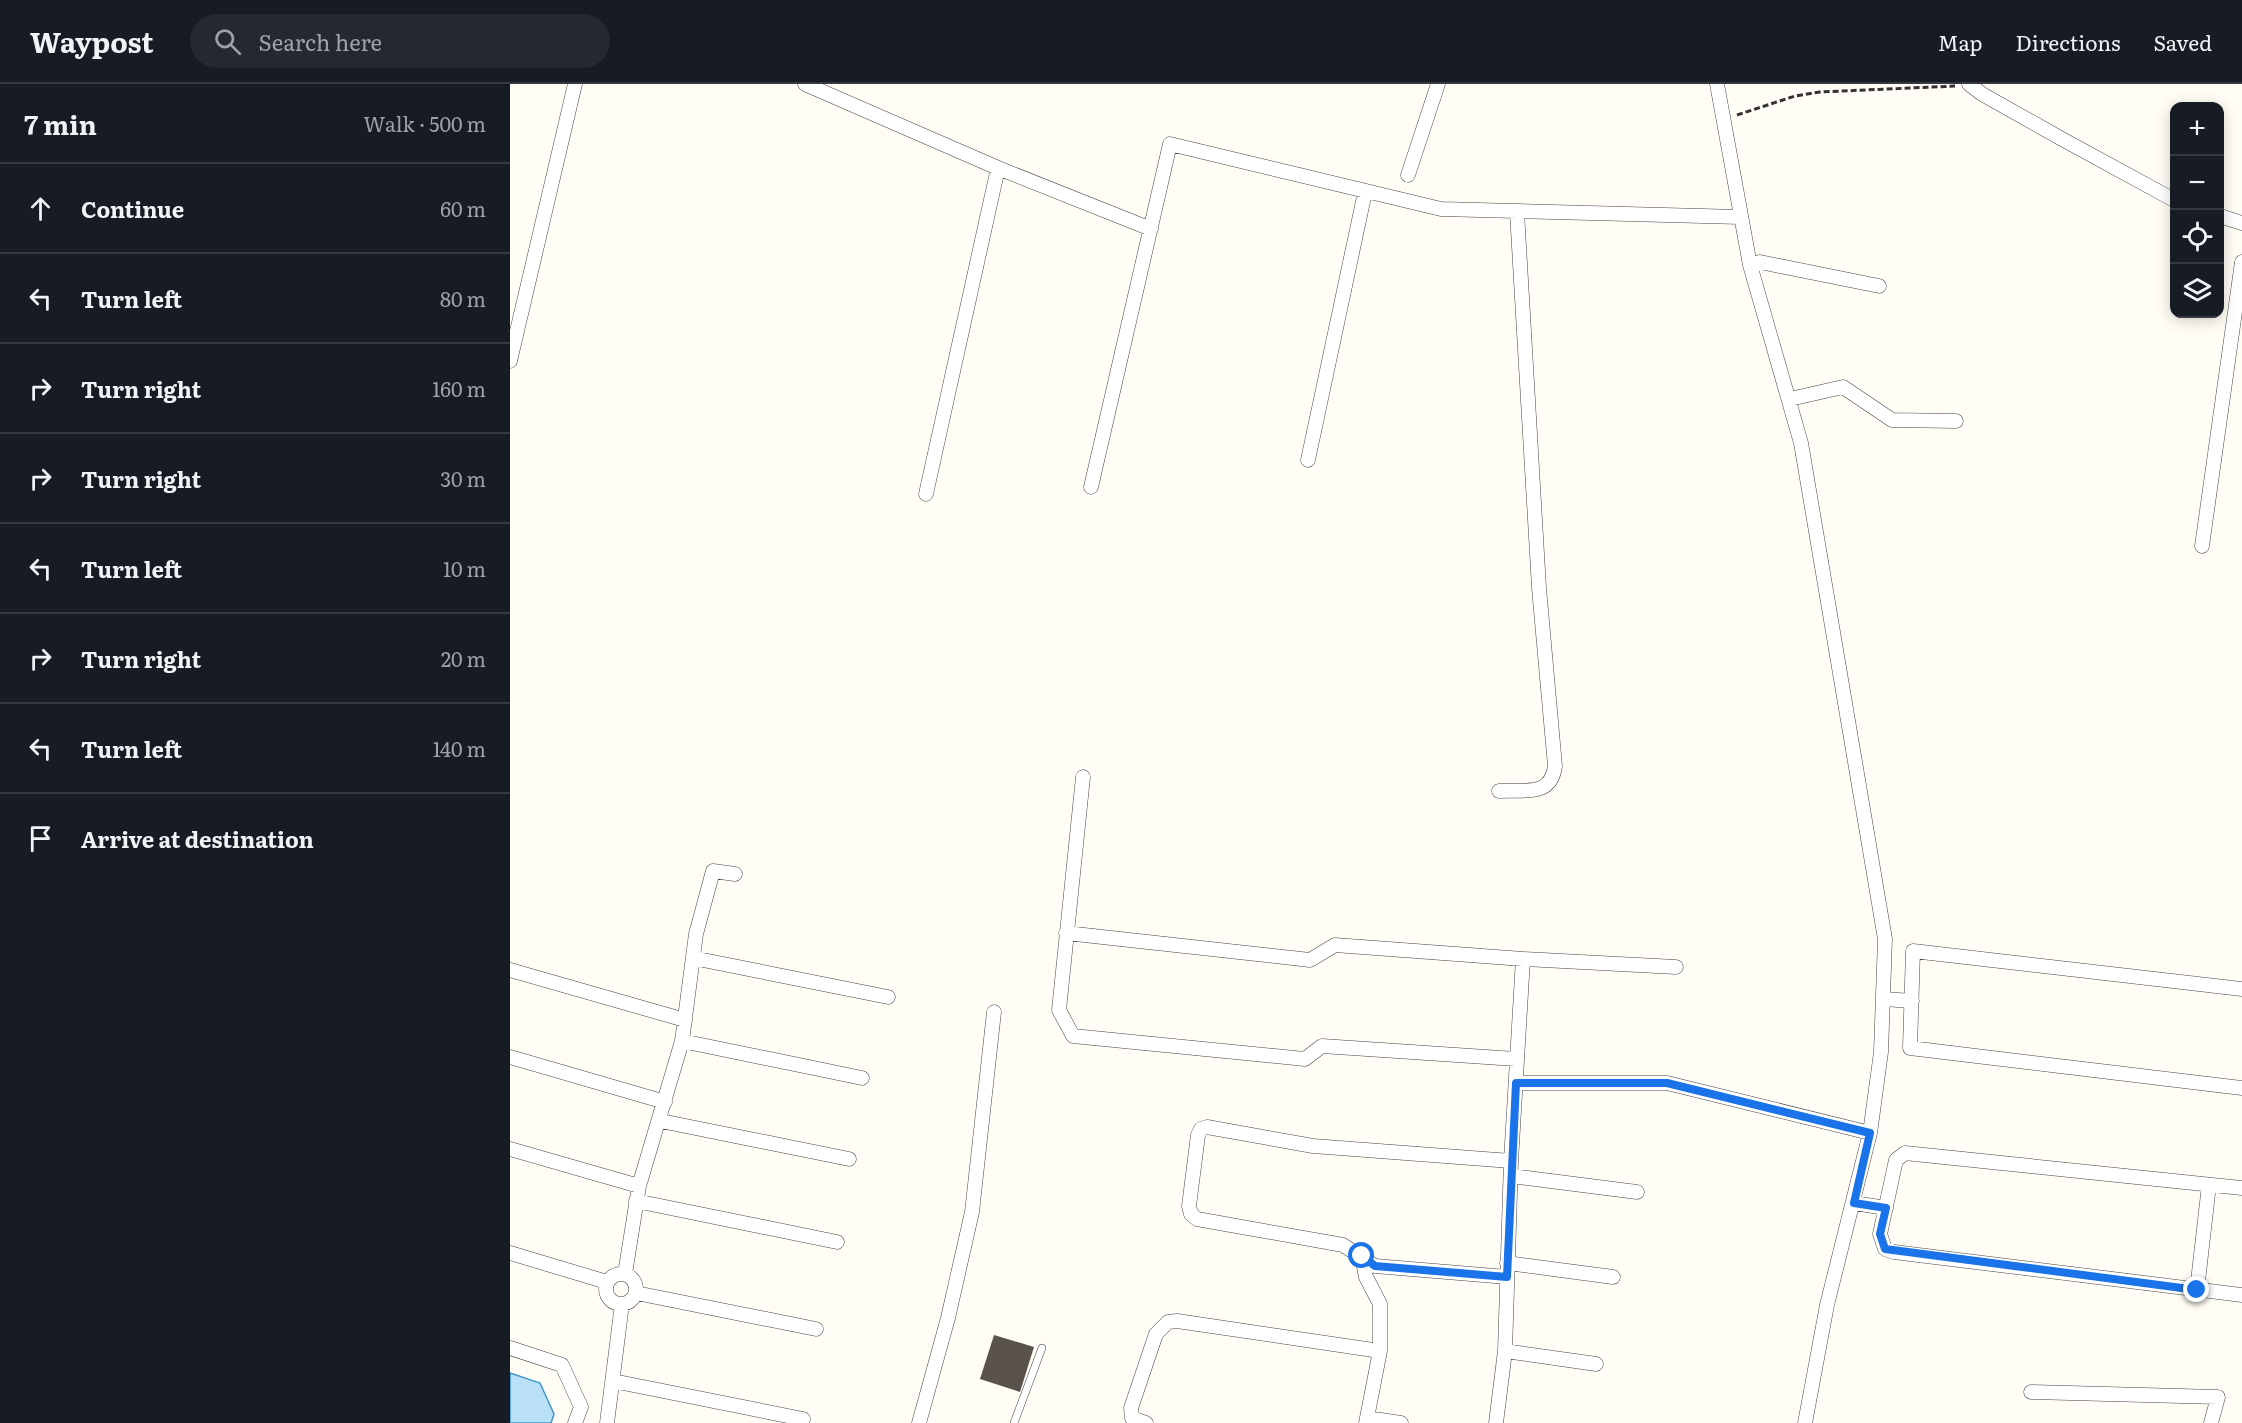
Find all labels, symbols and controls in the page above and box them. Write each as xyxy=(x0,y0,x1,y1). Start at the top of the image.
search box xyxy=(190,14,610,68)
text: Waypost xyxy=(30,20,154,62)
icon: search xyxy=(211,25,244,58)
text: Search here xyxy=(259,25,382,58)
text: Map xyxy=(1938,26,1983,57)
text: Directions xyxy=(2016,26,2121,57)
text: Saved xyxy=(2154,26,2212,57)
map controls xyxy=(2170,102,2224,318)
button: + xyxy=(2170,102,2224,156)
text: 7 min xyxy=(24,104,97,143)
text: Walk · 500 m xyxy=(363,108,486,138)
button: − xyxy=(2170,156,2224,210)
icon: ahead xyxy=(24,192,57,225)
text: Continue xyxy=(81,192,184,225)
text: 60 m xyxy=(440,193,486,223)
button: locate xyxy=(2170,210,2224,264)
button: layers xyxy=(2170,264,2224,318)
icon: left xyxy=(24,282,57,315)
text: Turn left xyxy=(81,282,182,315)
text: 80 m xyxy=(440,283,486,313)
icon: right xyxy=(24,372,57,405)
text: Turn right xyxy=(81,372,201,405)
text: 160 m xyxy=(432,373,486,403)
icon: right xyxy=(24,462,57,495)
text: Turn right xyxy=(81,462,201,495)
text: 30 m xyxy=(440,463,486,493)
icon: left xyxy=(24,552,57,585)
text: Turn left xyxy=(81,552,182,585)
text: 10 m xyxy=(443,553,486,583)
icon: right xyxy=(24,642,57,675)
text: Turn right xyxy=(81,642,201,675)
text: 20 m xyxy=(441,643,486,673)
icon: left xyxy=(24,732,57,765)
text: Turn left xyxy=(81,732,182,765)
text: 140 m xyxy=(433,733,486,763)
icon: arrive xyxy=(24,822,57,855)
text: Arrive at destination xyxy=(81,822,314,855)
route start xyxy=(1348,1242,1374,1268)
route end xyxy=(2183,1276,2209,1302)

